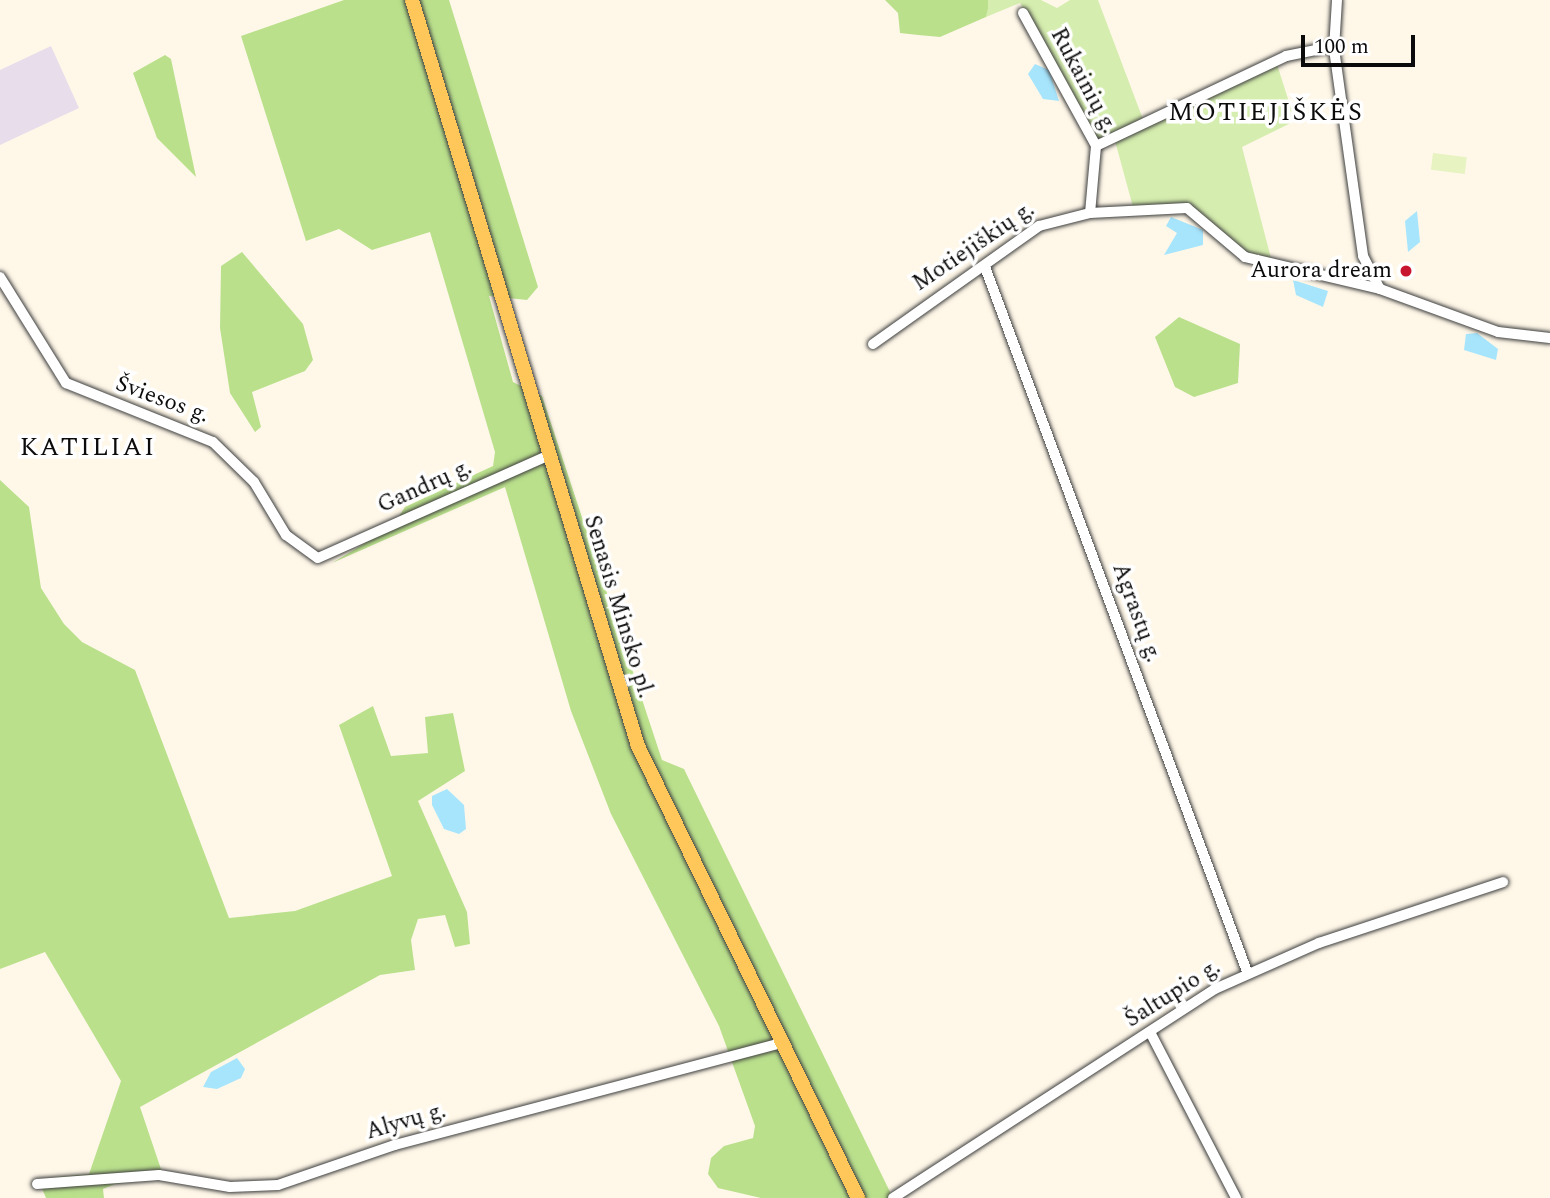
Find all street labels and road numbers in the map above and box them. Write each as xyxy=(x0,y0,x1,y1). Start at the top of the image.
street label: Rukainių g. xyxy=(1044,24,1122,138)
street label: Motiejiškių g. xyxy=(908,196,1040,298)
street label: Šviesos g. xyxy=(111,370,213,430)
street label: Gandrų g. xyxy=(374,454,476,520)
street label: Senasis Minsko pl. xyxy=(577,512,659,702)
street label: Agrastų g. xyxy=(1105,560,1167,666)
street label: Šaltupio g. xyxy=(1120,954,1226,1034)
street label: Alyvų g. xyxy=(363,1097,449,1147)

